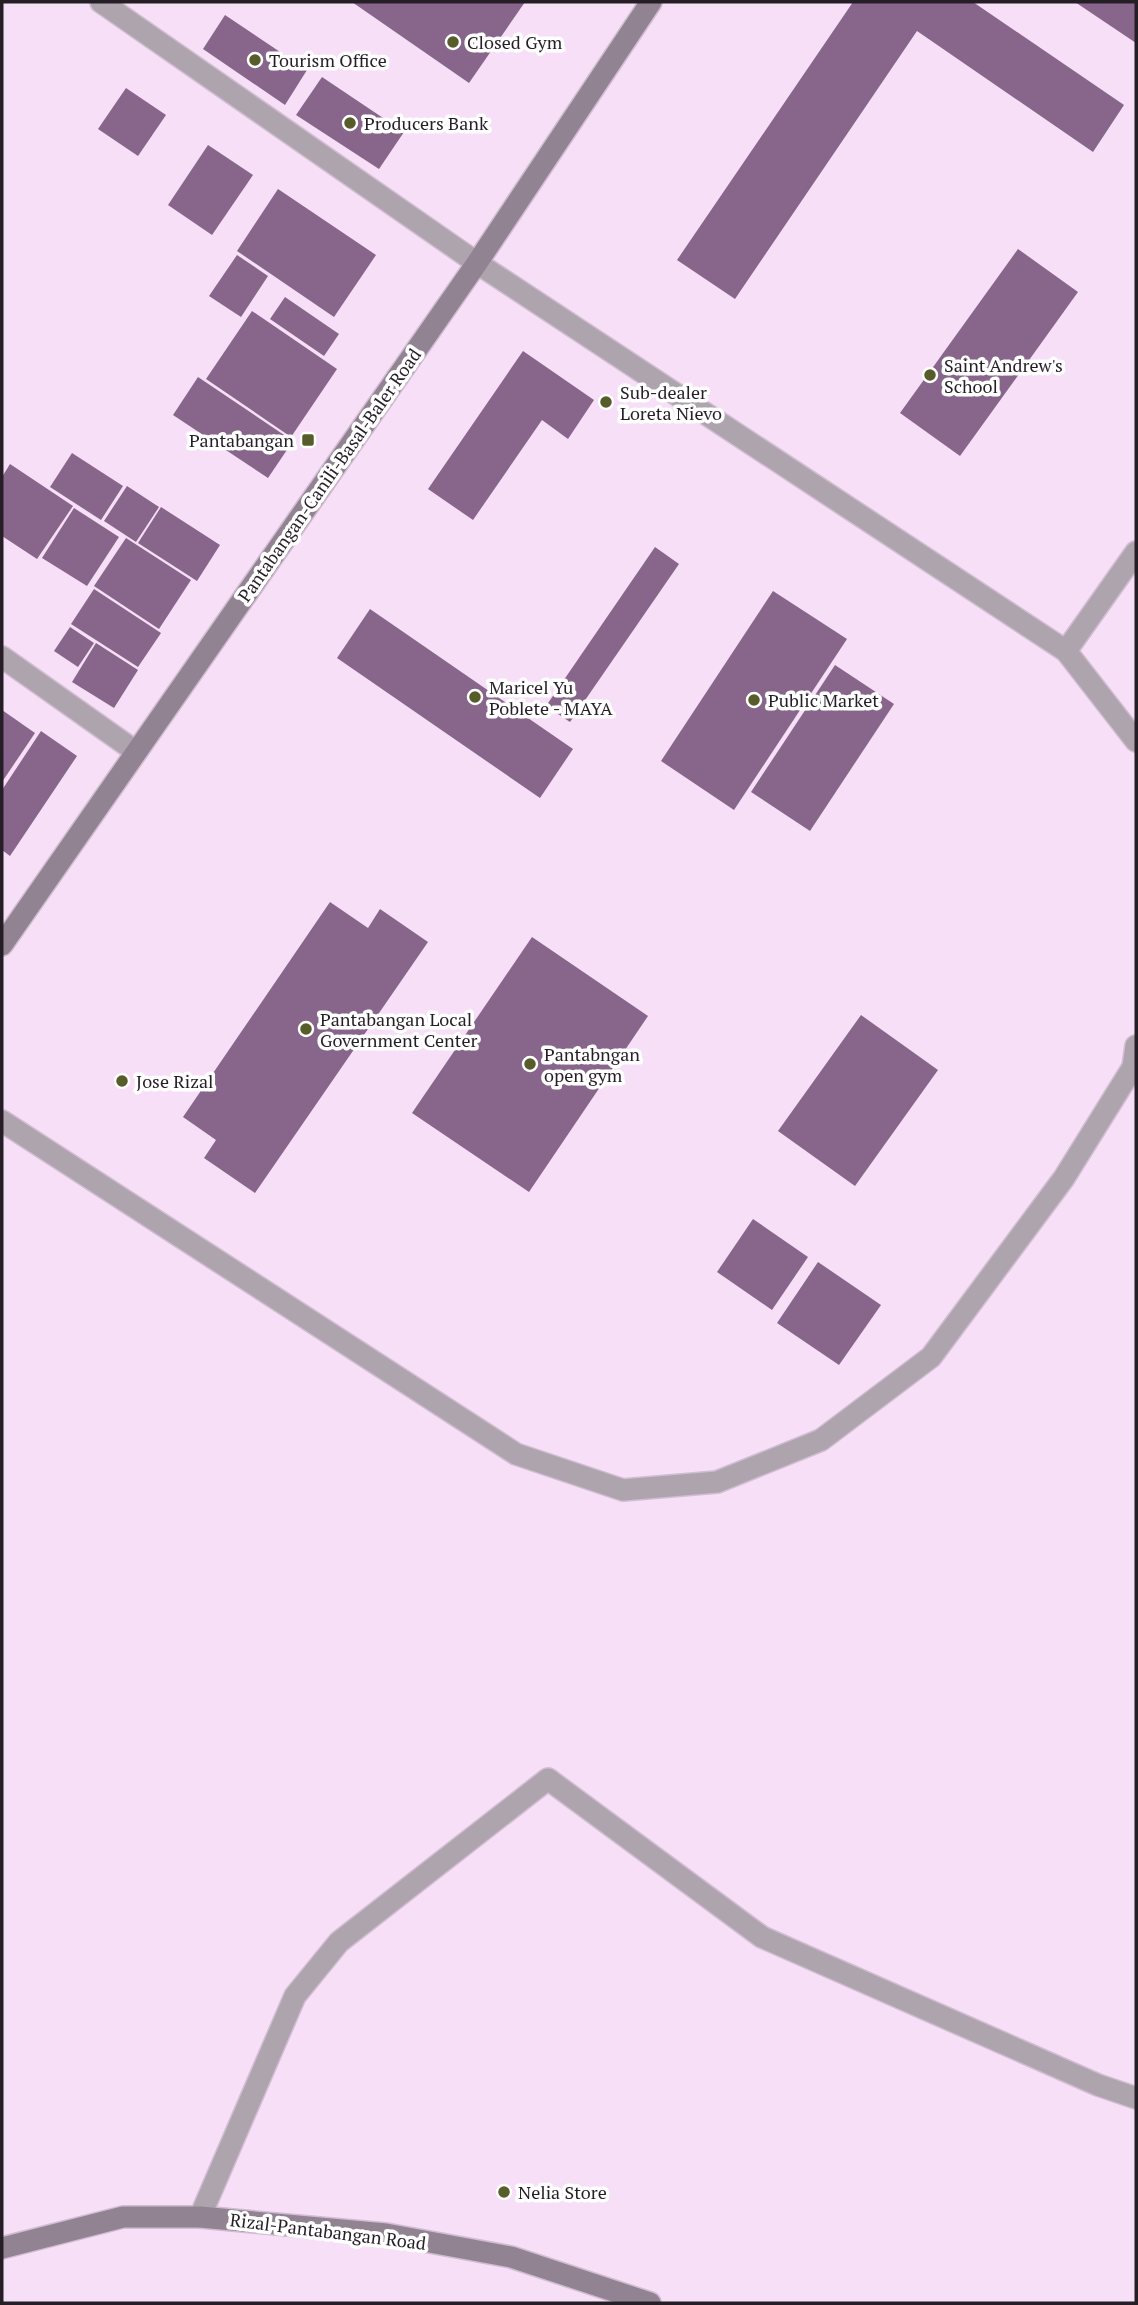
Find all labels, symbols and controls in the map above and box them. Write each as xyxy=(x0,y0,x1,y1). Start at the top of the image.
place label: Closed Gym xyxy=(467,30,563,54)
marker: Closed Gym xyxy=(445,34,461,50)
place label: Tourism Office xyxy=(269,48,387,72)
marker: Tourism Office xyxy=(247,52,263,68)
place label: Producers Bank xyxy=(364,111,489,135)
marker: Producers Bank xyxy=(342,115,358,131)
street label: Pantabangan-Canili-Basal-Baler Road xyxy=(232,344,426,606)
place label: Saint Andrew's School xyxy=(944,353,1063,398)
marker: Saint Andrew's School xyxy=(922,367,938,383)
place label: Sub-dealer Loreta Nievo xyxy=(620,380,722,425)
marker: Sub-dealer Loreta Nievo xyxy=(598,394,614,410)
place label: Pantabangan xyxy=(189,428,294,452)
marker: Pantabangan xyxy=(300,432,316,448)
place label: Maricel Yu Poblete - MAYA xyxy=(489,675,613,720)
place label: Public Market xyxy=(768,688,879,712)
marker: Maricel Yu Poblete - MAYA xyxy=(467,689,483,705)
marker: Public Market xyxy=(746,692,762,708)
place label: Pantabangan Local Government Center xyxy=(320,1007,477,1052)
marker: Pantabangan Local Government Center xyxy=(298,1021,314,1037)
place label: Pantabngan open gym xyxy=(544,1042,640,1087)
marker: Pantabngan open gym xyxy=(522,1056,538,1072)
place label: Jose Rizal xyxy=(136,1069,214,1093)
marker: Jose Rizal xyxy=(114,1073,130,1089)
place label: Nelia Store xyxy=(518,2180,607,2204)
marker: Nelia Store xyxy=(496,2184,512,2200)
street label: Rizal-Pantabangan Road xyxy=(229,2207,427,2255)

